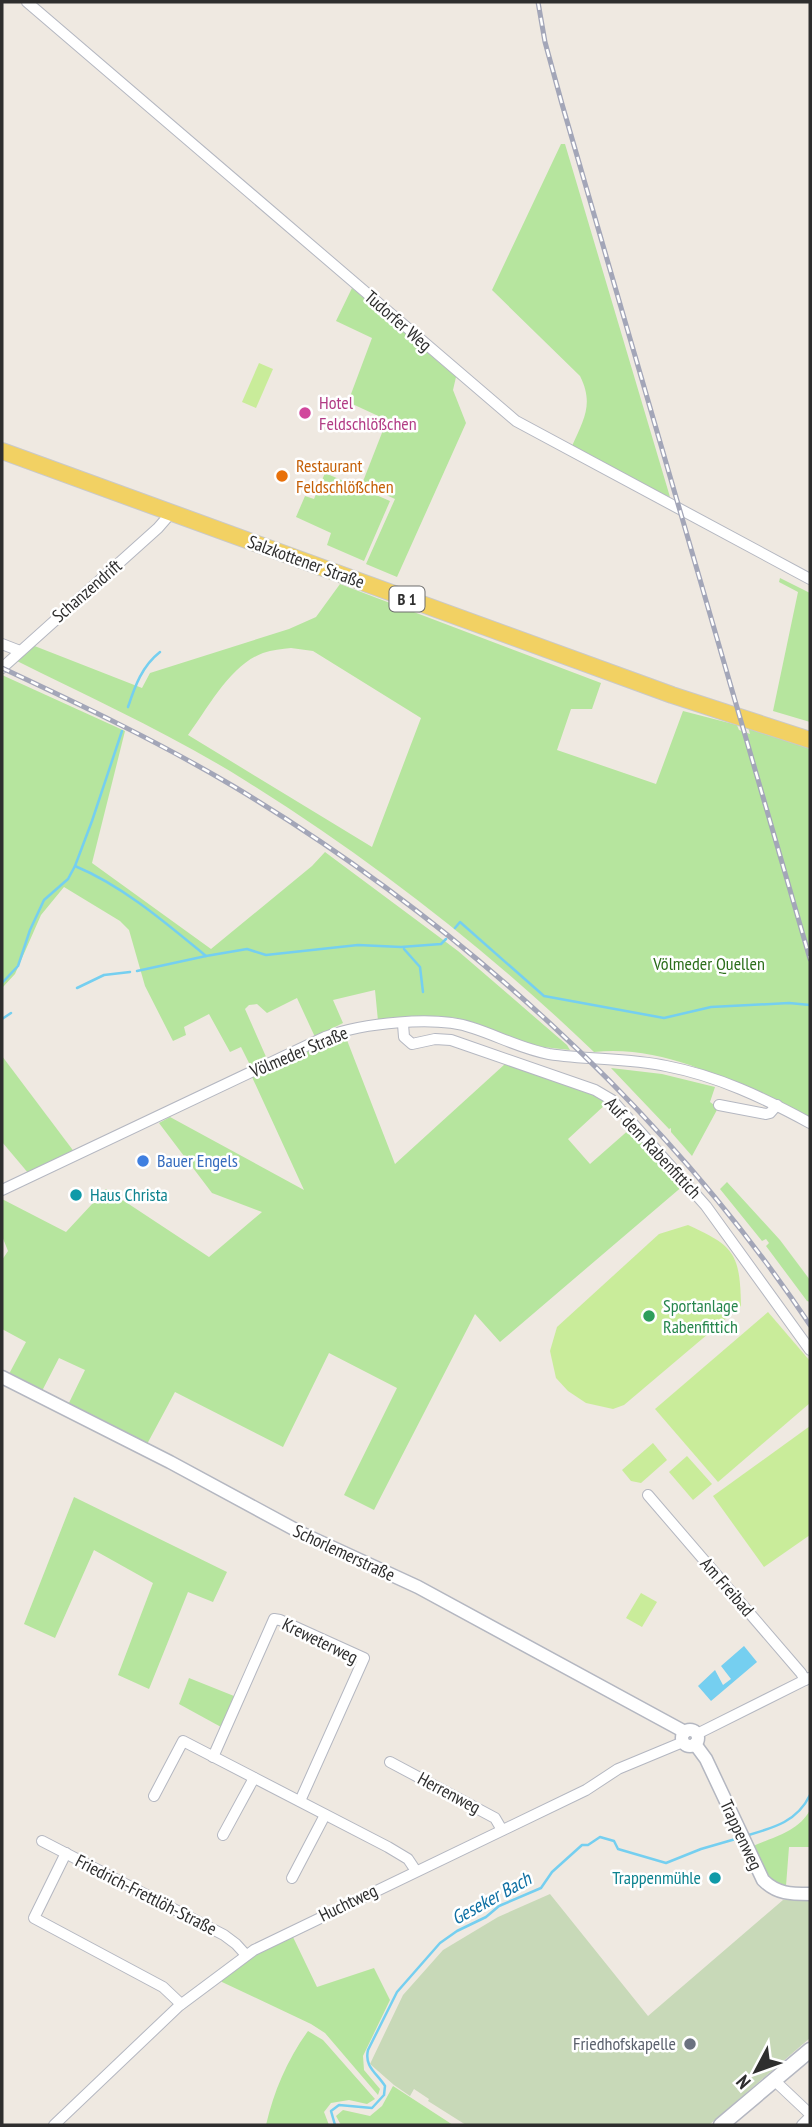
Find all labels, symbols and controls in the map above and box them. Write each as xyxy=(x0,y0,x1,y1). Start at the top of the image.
street label: Tudorfer Weg xyxy=(360,285,437,356)
place label: Hotel Feldschlößchen xyxy=(319,391,417,435)
marker: Hotel Feldschlößchen xyxy=(297,405,313,421)
place label: Restaurant Feldschlößchen xyxy=(296,454,394,498)
marker: Restaurant Feldschlößchen xyxy=(274,468,290,484)
street label: Salzkottener Straße xyxy=(245,530,368,593)
street label: Schanzendrift xyxy=(47,554,126,627)
road number: B 1 xyxy=(390,586,424,612)
park label: Völmeder Quellen xyxy=(652,952,765,975)
street label: Völmeder Straße xyxy=(246,1021,351,1083)
street label: Auf dem Rabenfittich xyxy=(600,1092,706,1203)
place label: Bauer Engels xyxy=(157,1149,238,1172)
marker: Bauer Engels xyxy=(135,1153,151,1169)
place label: Haus Christa xyxy=(90,1183,168,1206)
marker: Haus Christa xyxy=(68,1187,84,1203)
place label: Sportanlage Rabenfittich xyxy=(663,1294,738,1338)
marker: Sportanlage Rabenfittich xyxy=(641,1308,657,1324)
street label: Schorlemerstraße xyxy=(290,1519,399,1586)
street label: Am Freibad xyxy=(696,1553,759,1621)
street label: Kreweterweg xyxy=(279,1612,362,1669)
street label: Herrenweg xyxy=(414,1766,485,1819)
street label: Trappenweg xyxy=(715,1796,768,1874)
street label: Friedrich-Frettlöh-Straße xyxy=(72,1849,221,1940)
water label: Geseker Bach xyxy=(447,1866,536,1930)
place label: Trappenmühle xyxy=(612,1866,701,1889)
marker: Trappenmühle xyxy=(707,1870,723,1886)
street label: Huchtweg xyxy=(315,1879,381,1927)
place label: Friedhofskapelle xyxy=(573,2032,676,2055)
marker: Friedhofskapelle xyxy=(682,2036,698,2052)
north arrow xyxy=(721,2036,791,2106)
text: N xyxy=(731,2070,756,2094)

